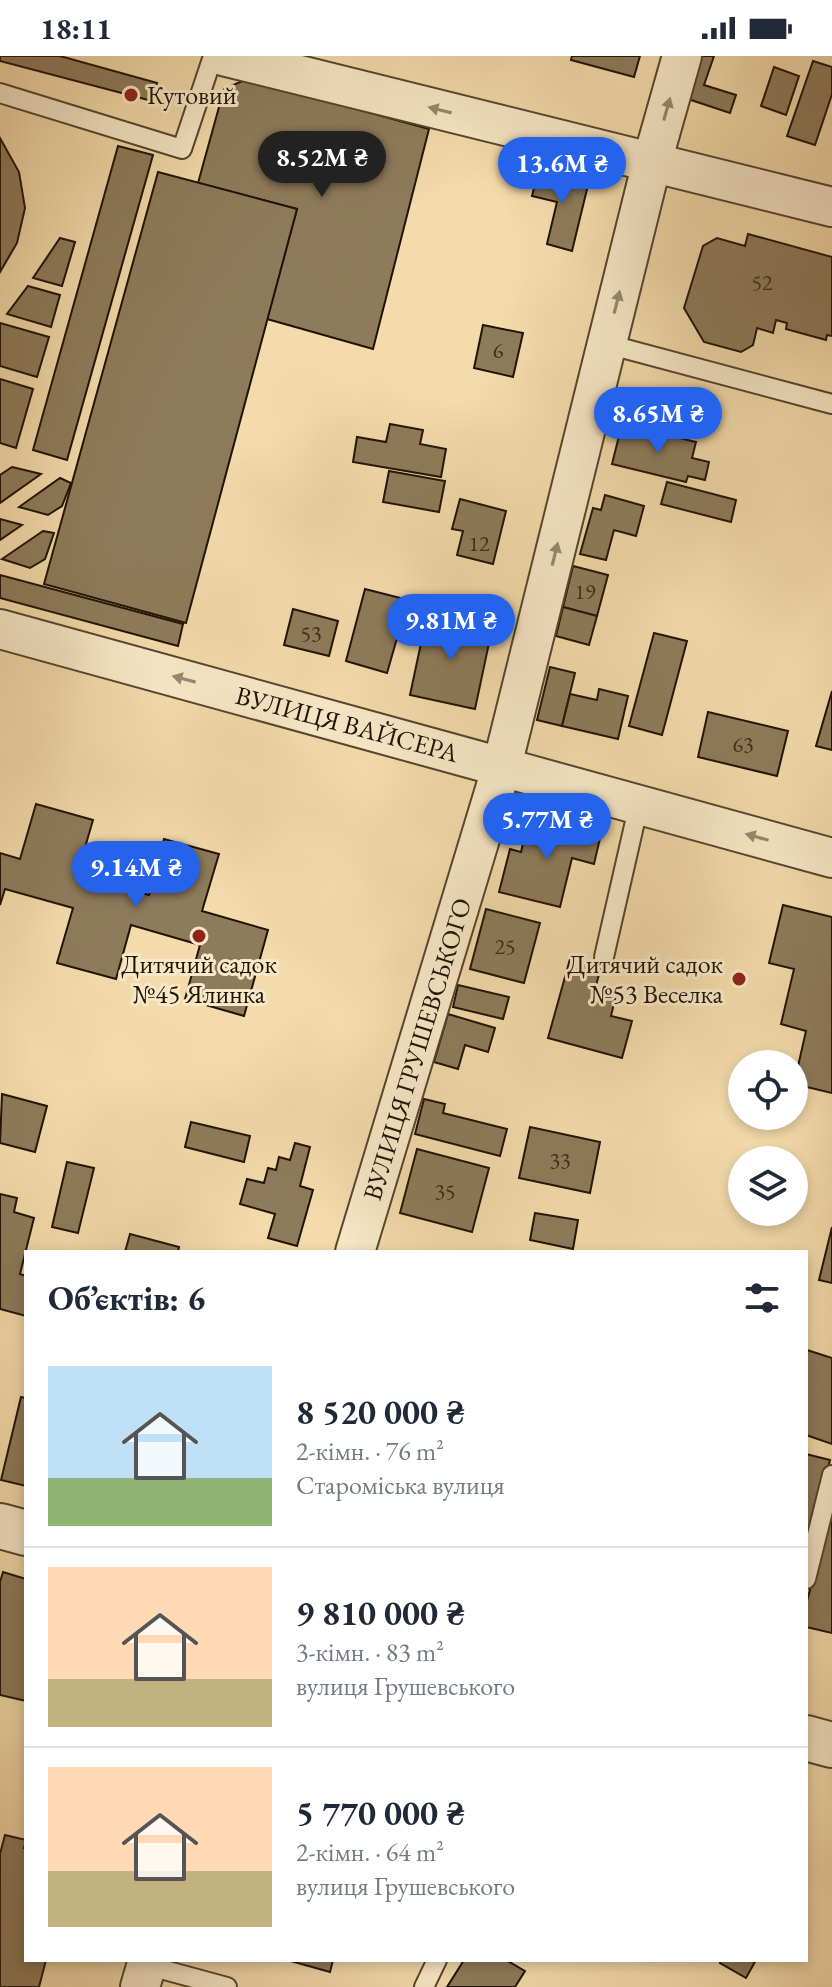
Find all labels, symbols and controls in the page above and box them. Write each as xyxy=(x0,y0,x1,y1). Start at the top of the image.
text: 18:11 xyxy=(40,9,112,48)
place label: Кутовий xyxy=(147,78,237,112)
marker: Кутовий xyxy=(122,86,140,104)
one-way arrow xyxy=(661,97,674,121)
one-way arrow xyxy=(428,103,453,115)
pin: 8.52M ₴ xyxy=(248,131,396,199)
pin: 13.6M ₴ xyxy=(488,137,636,205)
text: 8.52M ₴ xyxy=(276,140,368,174)
text: 13.6M ₴ xyxy=(516,146,608,180)
house number: 52 xyxy=(751,268,773,297)
one-way arrow xyxy=(612,290,624,315)
house number: 6 xyxy=(493,336,504,365)
pin: 8.65M ₴ xyxy=(584,387,732,455)
text: 8.65M ₴ xyxy=(612,396,704,430)
house number: 12 xyxy=(468,529,490,558)
one-way arrow xyxy=(549,542,561,567)
house number: 19 xyxy=(574,577,596,606)
pin: 9.81M ₴ xyxy=(377,594,525,662)
text: 9.81M ₴ xyxy=(405,603,497,637)
house number: 53 xyxy=(300,619,322,648)
one-way arrow xyxy=(172,673,197,685)
street label: ВУЛИЦЯ ВАЙСЕРА xyxy=(232,678,463,770)
house number: 63 xyxy=(732,730,754,759)
pin: 5.77M ₴ xyxy=(473,793,621,861)
text: 5.77M ₴ xyxy=(501,802,593,836)
one-way arrow xyxy=(744,830,768,843)
pin: 9.14M ₴ xyxy=(62,841,210,909)
text: 9.14M ₴ xyxy=(90,850,182,884)
street label: ВУЛИЦЯ ГРУШЕВСЬКОГО xyxy=(355,894,479,1204)
marker: Дитячий садок №45 Ялинка xyxy=(190,927,208,945)
house number: 25 xyxy=(494,932,516,961)
place label: Дитячий садок №45 Ялинка xyxy=(121,947,277,1011)
place label: Дитячий садок №53 Веселка xyxy=(567,947,724,1011)
marker: Дитячий садок №53 Веселка xyxy=(730,970,748,988)
map controls xyxy=(728,1050,808,1226)
button: locate xyxy=(728,1050,808,1130)
house number: 33 xyxy=(549,1146,571,1175)
button: layers xyxy=(728,1146,808,1226)
house number: 35 xyxy=(434,1177,456,1206)
text: Об’єктів: 6 xyxy=(48,1276,205,1320)
icon: filters xyxy=(740,1276,784,1320)
text: 8 520 000 ₴ xyxy=(296,1390,465,1434)
icon: home xyxy=(112,1398,208,1494)
text: 2-кімн. · 76 m² xyxy=(296,1434,444,1468)
text: Староміська вулиця xyxy=(296,1468,505,1502)
text: 9 810 000 ₴ xyxy=(296,1591,465,1635)
icon: home xyxy=(112,1599,208,1695)
text: 3-кімн. · 83 m² xyxy=(296,1635,444,1669)
text: вулиця Грушевського xyxy=(296,1669,515,1703)
text: 5 770 000 ₴ xyxy=(296,1791,465,1835)
icon: home xyxy=(112,1799,208,1895)
text: 2-кімн. · 64 m² xyxy=(296,1835,444,1869)
text: вулиця Грушевського xyxy=(296,1869,515,1903)

